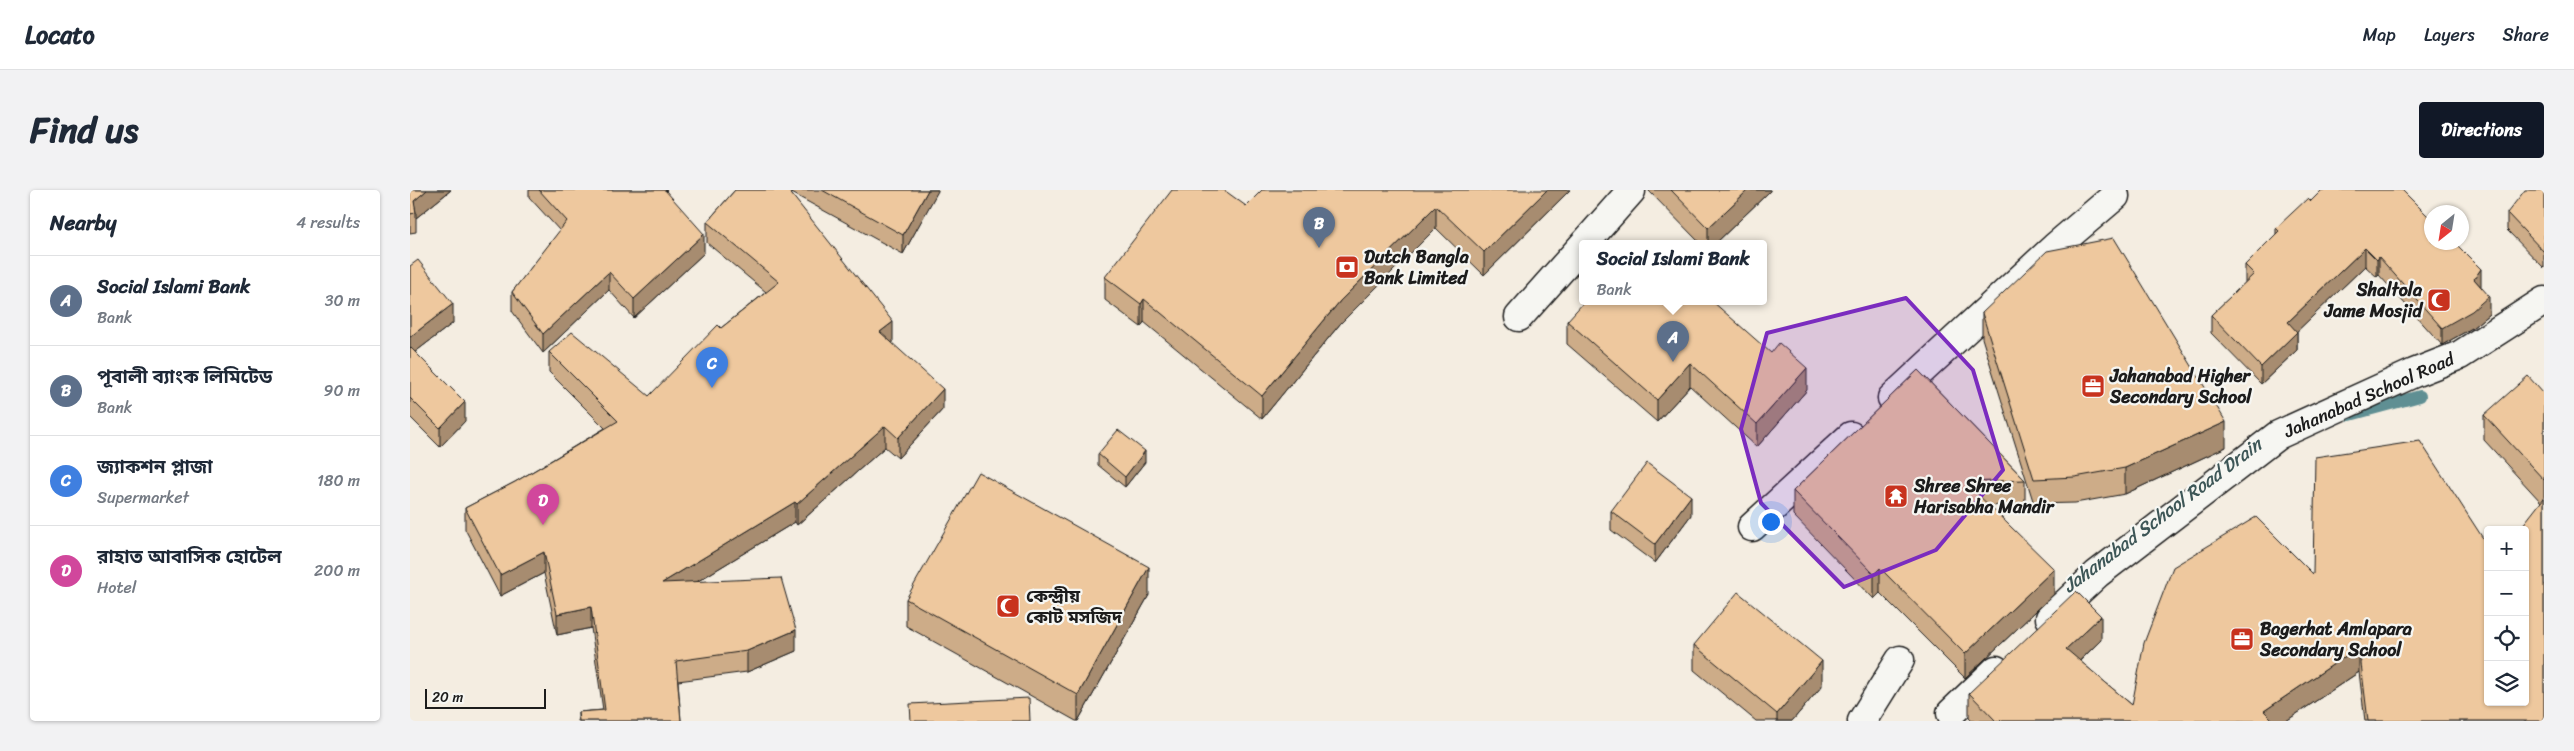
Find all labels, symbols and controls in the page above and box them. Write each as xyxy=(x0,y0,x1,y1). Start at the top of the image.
text: Locato xyxy=(25,14,95,56)
text: Map xyxy=(2363,19,2396,51)
text: Layers xyxy=(2424,19,2475,51)
text: Share xyxy=(2503,19,2549,51)
text: Find us xyxy=(30,99,138,161)
button: Directions xyxy=(2419,102,2544,158)
text: Nearby xyxy=(50,204,116,242)
north arrow xyxy=(2424,205,2469,250)
pin: B xyxy=(1303,207,1335,248)
text: 4 results xyxy=(296,208,360,237)
popup xyxy=(1579,240,1767,305)
place label: Dutch Bangla Bank Limited xyxy=(1364,241,1470,294)
text: Social Islami Bank xyxy=(1596,242,1750,275)
bank icon: Dutch Bangla Bank Limited xyxy=(1334,254,1360,280)
text: Social Islami Bank xyxy=(97,270,250,303)
place label: Shaltola Jame Mosjid xyxy=(2323,274,2424,327)
text: Bank xyxy=(1596,275,1632,304)
text: A xyxy=(61,286,71,315)
text: 30 m xyxy=(325,286,360,315)
mosque icon: Shaltola Jame Mosjid xyxy=(2426,287,2452,313)
text: Bank xyxy=(97,303,132,332)
pin: A xyxy=(1657,321,1689,362)
street label: Jahanabad School Road xyxy=(2278,342,2461,447)
pin: C xyxy=(696,347,728,388)
text: পূবালী ব্যাংক লিমিটেড xyxy=(97,360,273,393)
place label: Jahanabad Higher Secondary School xyxy=(2109,360,2252,413)
office icon: Jahanabad Higher Secondary School xyxy=(2080,373,2106,399)
text: B xyxy=(61,376,71,405)
text: 90 m xyxy=(324,376,360,405)
text: Bank xyxy=(97,393,132,422)
water label: Jahanabad School Road Drain xyxy=(2055,428,2270,601)
text: জ্যাকশন প্লাজা xyxy=(97,450,213,483)
text: C xyxy=(61,466,71,495)
text: 180 m xyxy=(317,466,360,495)
place label: Shree Shree Harisabha Mandir xyxy=(1913,470,2055,523)
text: Supermarket xyxy=(97,483,189,512)
temple icon: Shree Shree Harisabha Mandir xyxy=(1883,483,1909,509)
pin: D xyxy=(527,484,559,525)
your location xyxy=(1758,509,1784,535)
map controls xyxy=(2484,526,2529,706)
button: + xyxy=(2484,526,2529,571)
text: রাহাত আবাসিক হোটেল xyxy=(97,540,282,573)
text: D xyxy=(61,556,71,585)
text: 200 m xyxy=(314,556,360,585)
button: − xyxy=(2484,571,2529,616)
text: Hotel xyxy=(97,573,136,602)
place label: কেন্দ্রীয় কোট মসজিদ xyxy=(1026,580,1123,633)
mosque icon: কেন্দ্রীয় কোট মসজিদ xyxy=(995,593,1021,619)
place label: Bagerhat Amlapara Secondary School xyxy=(2259,613,2413,666)
button: locate xyxy=(2484,616,2529,661)
office icon: Bagerhat Amlapara Secondary School xyxy=(2229,626,2255,652)
button: layers xyxy=(2484,661,2529,706)
text: 20 m xyxy=(432,685,463,710)
scale bar xyxy=(425,686,546,709)

